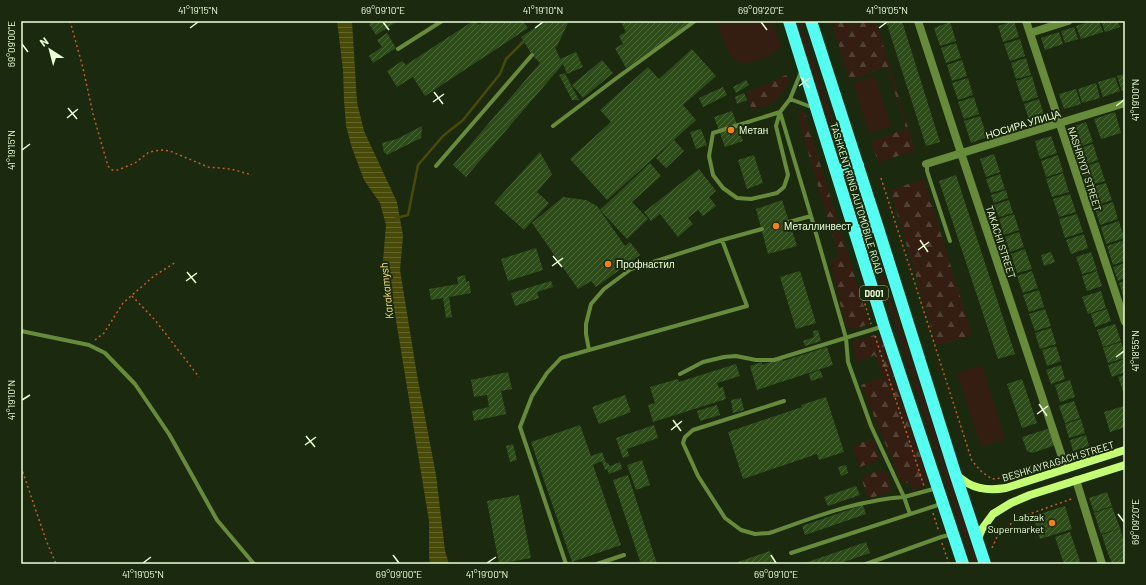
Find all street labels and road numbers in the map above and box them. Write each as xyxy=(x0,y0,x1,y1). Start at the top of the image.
street label: НОСИРА УЛИЦА xyxy=(984,107,1062,141)
street label: TASHKENT RING AUTOMOBILE ROAD xyxy=(828,121,886,275)
street label: NASHRIYOT STREET xyxy=(1066,125,1104,213)
street label: TAKACHI STREET xyxy=(984,204,1019,280)
road number: D001 xyxy=(860,286,888,300)
street label: BESHKAYRAGACH STREET xyxy=(1001,438,1116,484)

